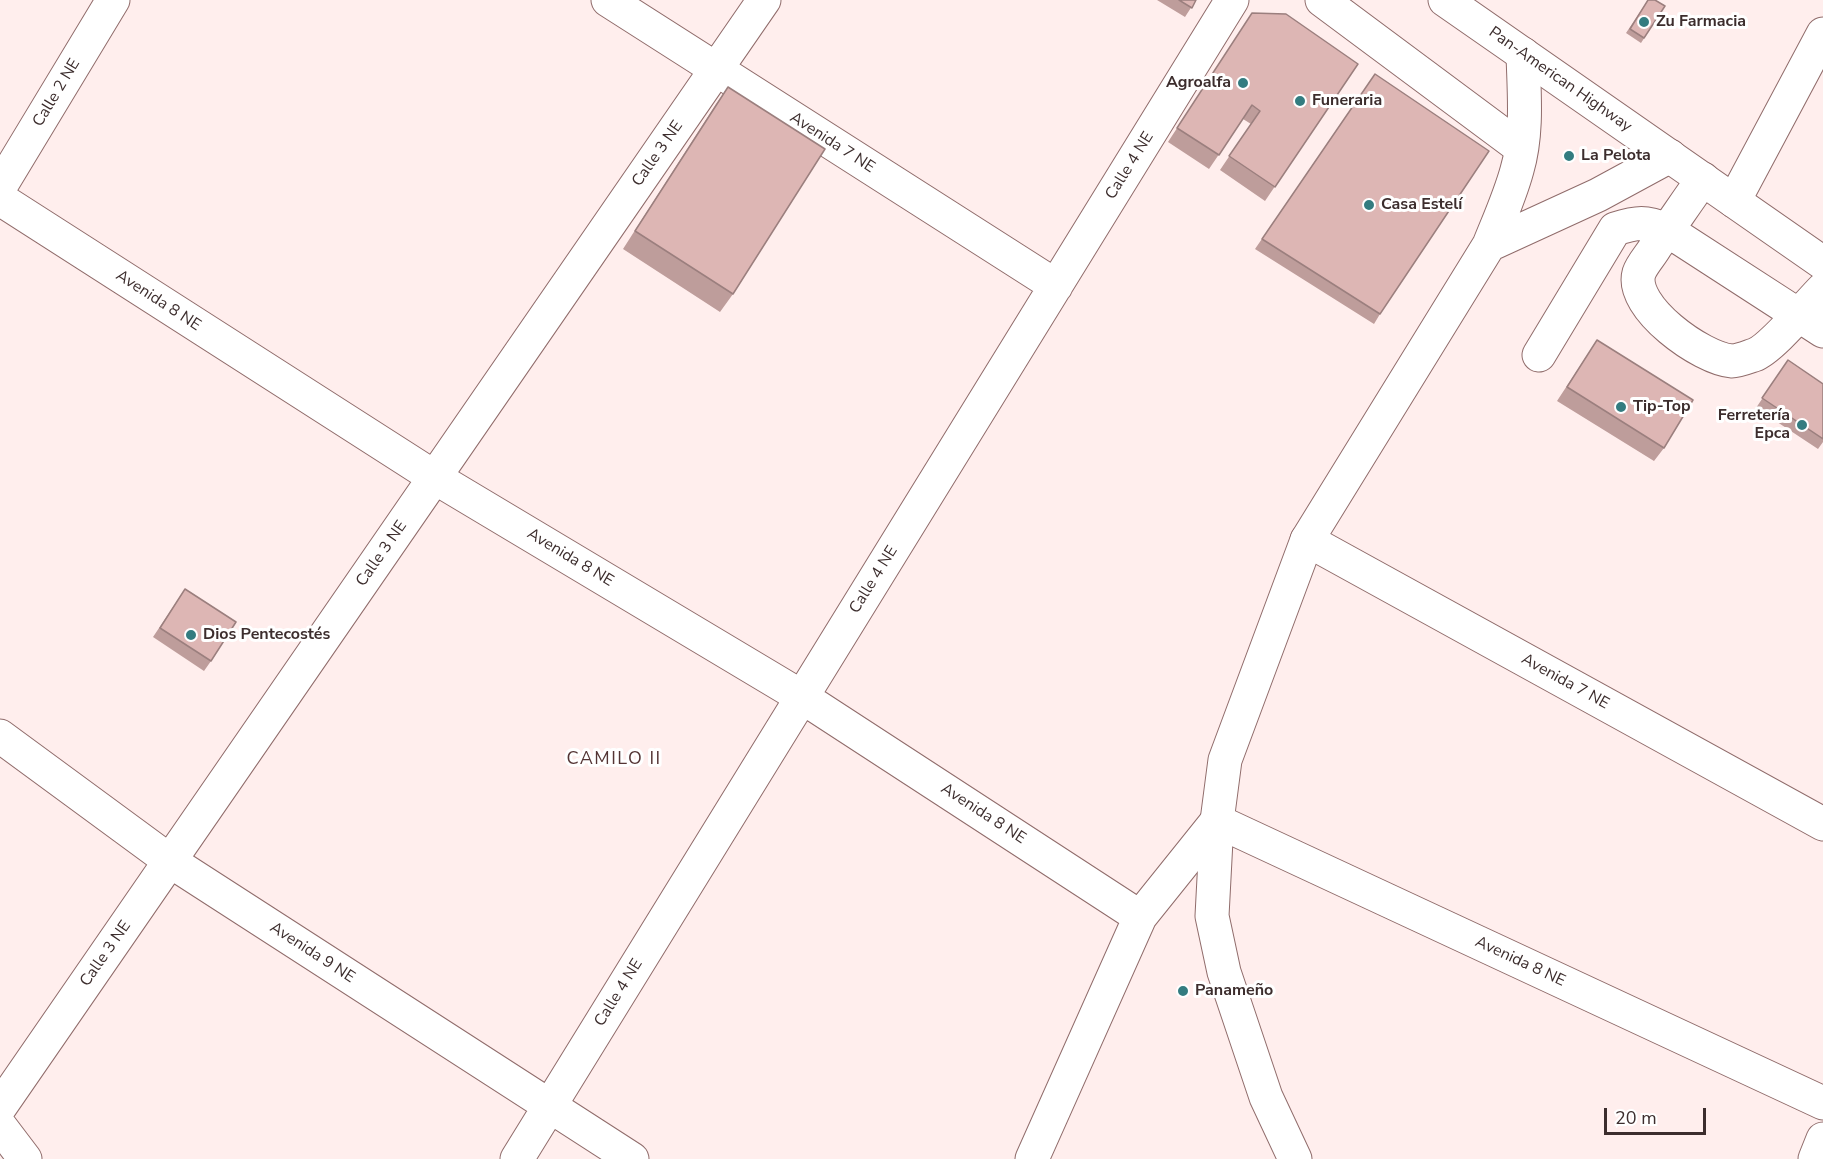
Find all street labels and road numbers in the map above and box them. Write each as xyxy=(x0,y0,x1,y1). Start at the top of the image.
street label: Pan-American Highway xyxy=(1485,23,1635,137)
street label: Calle 2 NE xyxy=(29,56,85,130)
street label: Avenida 7 NE xyxy=(786,108,878,178)
street label: Calle 3 NE xyxy=(628,117,688,191)
street label: Calle 4 NE xyxy=(1102,129,1158,203)
street label: Avenida 8 NE xyxy=(112,266,204,336)
street label: Calle 3 NE xyxy=(352,517,412,591)
street label: Avenida 8 NE xyxy=(523,525,617,591)
street label: Calle 4 NE xyxy=(846,543,902,617)
street label: Avenida 7 NE xyxy=(1518,650,1612,714)
street label: Avenida 8 NE xyxy=(937,779,1029,849)
street label: Calle 3 NE xyxy=(76,917,136,991)
street label: Avenida 9 NE xyxy=(266,918,358,988)
street label: Avenida 8 NE xyxy=(1472,933,1568,991)
street label: Calle 4 NE xyxy=(591,956,647,1030)

